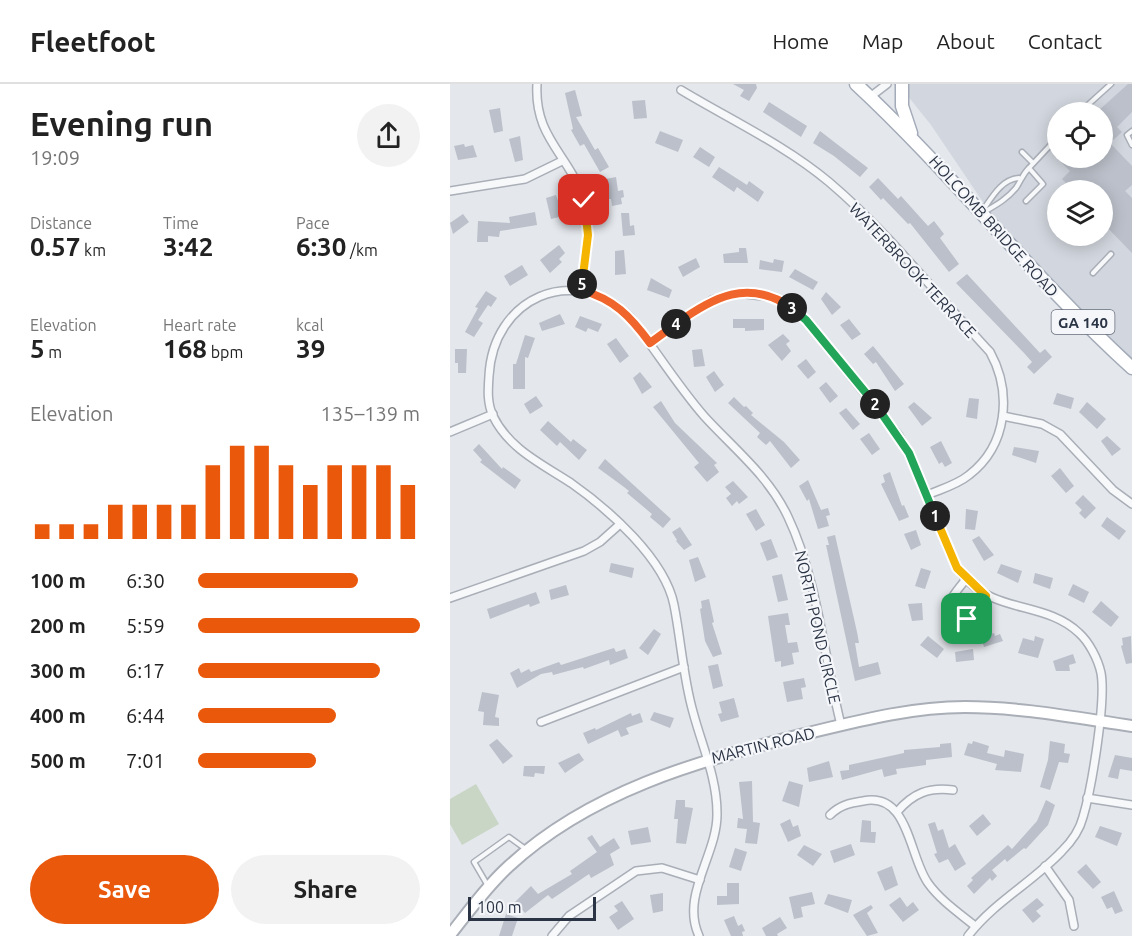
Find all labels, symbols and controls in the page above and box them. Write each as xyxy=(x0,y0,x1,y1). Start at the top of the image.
text: Fleetfoot xyxy=(30,26,156,57)
text: Home xyxy=(772,29,829,53)
text: Map xyxy=(862,29,903,53)
text: About xyxy=(936,29,995,53)
text: Contact xyxy=(1028,29,1102,53)
map controls xyxy=(1047,102,1113,246)
button: locate xyxy=(1047,102,1113,168)
button: share xyxy=(357,104,420,167)
text: Evening run xyxy=(30,105,213,142)
text: 19:09 xyxy=(30,146,80,169)
street label: HOLCOMB BRIDGE ROAD xyxy=(926,152,1062,300)
pin xyxy=(558,174,609,225)
button: layers xyxy=(1047,180,1113,246)
icon: check xyxy=(567,183,600,216)
street label: WATERBROOK TERRACE xyxy=(846,199,980,341)
text: Distance xyxy=(30,214,92,232)
text: Time xyxy=(163,214,199,232)
text: Pace xyxy=(296,214,330,232)
text: 0.57 xyxy=(30,232,80,261)
text: 3:42 xyxy=(163,232,213,261)
text: 6:30 xyxy=(296,232,346,261)
text: km xyxy=(80,241,106,259)
text: /km xyxy=(346,241,378,259)
pin: 5 xyxy=(567,269,597,299)
text: 5 xyxy=(577,275,587,293)
pin: 3 xyxy=(777,293,807,323)
text: 3 xyxy=(787,299,797,317)
pin: 4 xyxy=(661,309,691,339)
road number: GA 140 xyxy=(1052,310,1114,334)
text: 4 xyxy=(671,315,681,333)
text: Elevation xyxy=(30,316,97,334)
text: Heart rate xyxy=(163,316,237,334)
text: kcal xyxy=(296,316,324,334)
text: 5 xyxy=(30,334,45,363)
text: 168 xyxy=(163,334,207,363)
text: 39 xyxy=(296,334,325,363)
text: m xyxy=(45,343,62,361)
text: bpm xyxy=(207,343,243,361)
pin: 2 xyxy=(860,389,890,419)
text: 2 xyxy=(870,395,880,413)
text: Elevation xyxy=(30,402,113,425)
text: 135–139 m xyxy=(321,402,420,425)
pin: 1 xyxy=(920,501,950,531)
text: 1 xyxy=(930,507,940,525)
street label: NORTH POND CIRCLE xyxy=(792,549,844,705)
text: 100 m xyxy=(30,569,86,592)
text: 6:30 xyxy=(126,569,165,592)
pin xyxy=(941,593,992,644)
icon: arrive xyxy=(950,602,983,635)
text: 200 m xyxy=(30,614,86,637)
text: 5:59 xyxy=(126,614,165,637)
text: 300 m xyxy=(30,659,86,682)
text: 6:17 xyxy=(126,659,165,682)
text: 400 m xyxy=(30,704,86,727)
text: 6:44 xyxy=(126,704,165,727)
street label: MARTIN ROAD xyxy=(709,723,817,767)
text: 500 m xyxy=(30,749,86,772)
text: 7:01 xyxy=(126,749,165,772)
button: Save xyxy=(30,855,219,924)
button: Share xyxy=(231,855,420,924)
scale bar xyxy=(468,894,596,922)
text: 100 m xyxy=(477,898,522,916)

